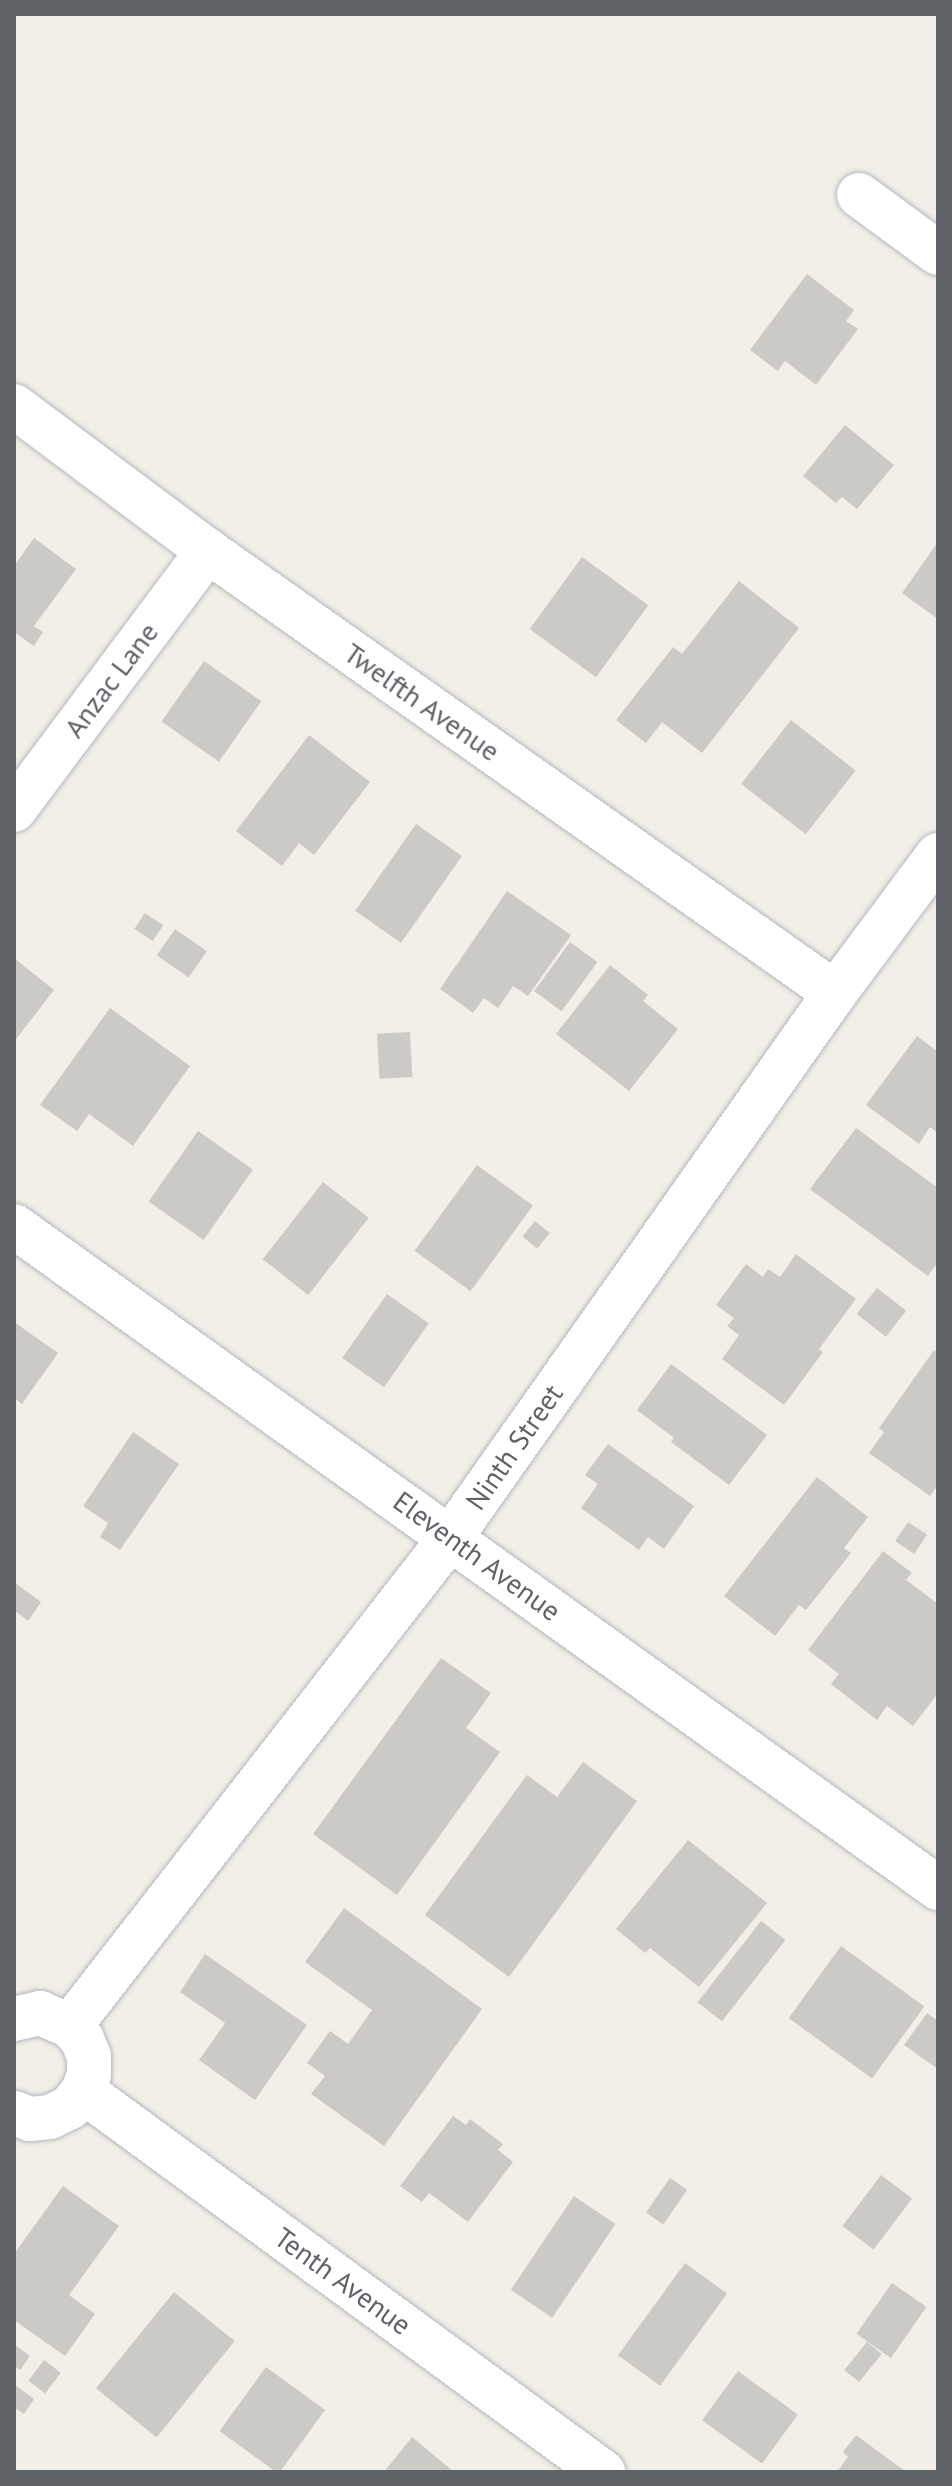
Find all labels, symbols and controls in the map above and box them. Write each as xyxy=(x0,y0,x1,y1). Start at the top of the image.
street label: Anzac Lane xyxy=(57,616,165,744)
street label: Twelfth Avenue xyxy=(337,636,507,768)
street label: Ninth Street xyxy=(459,1378,569,1516)
street label: Eleventh Avenue xyxy=(387,1484,567,1628)
street label: Tenth Avenue xyxy=(268,2220,418,2342)

